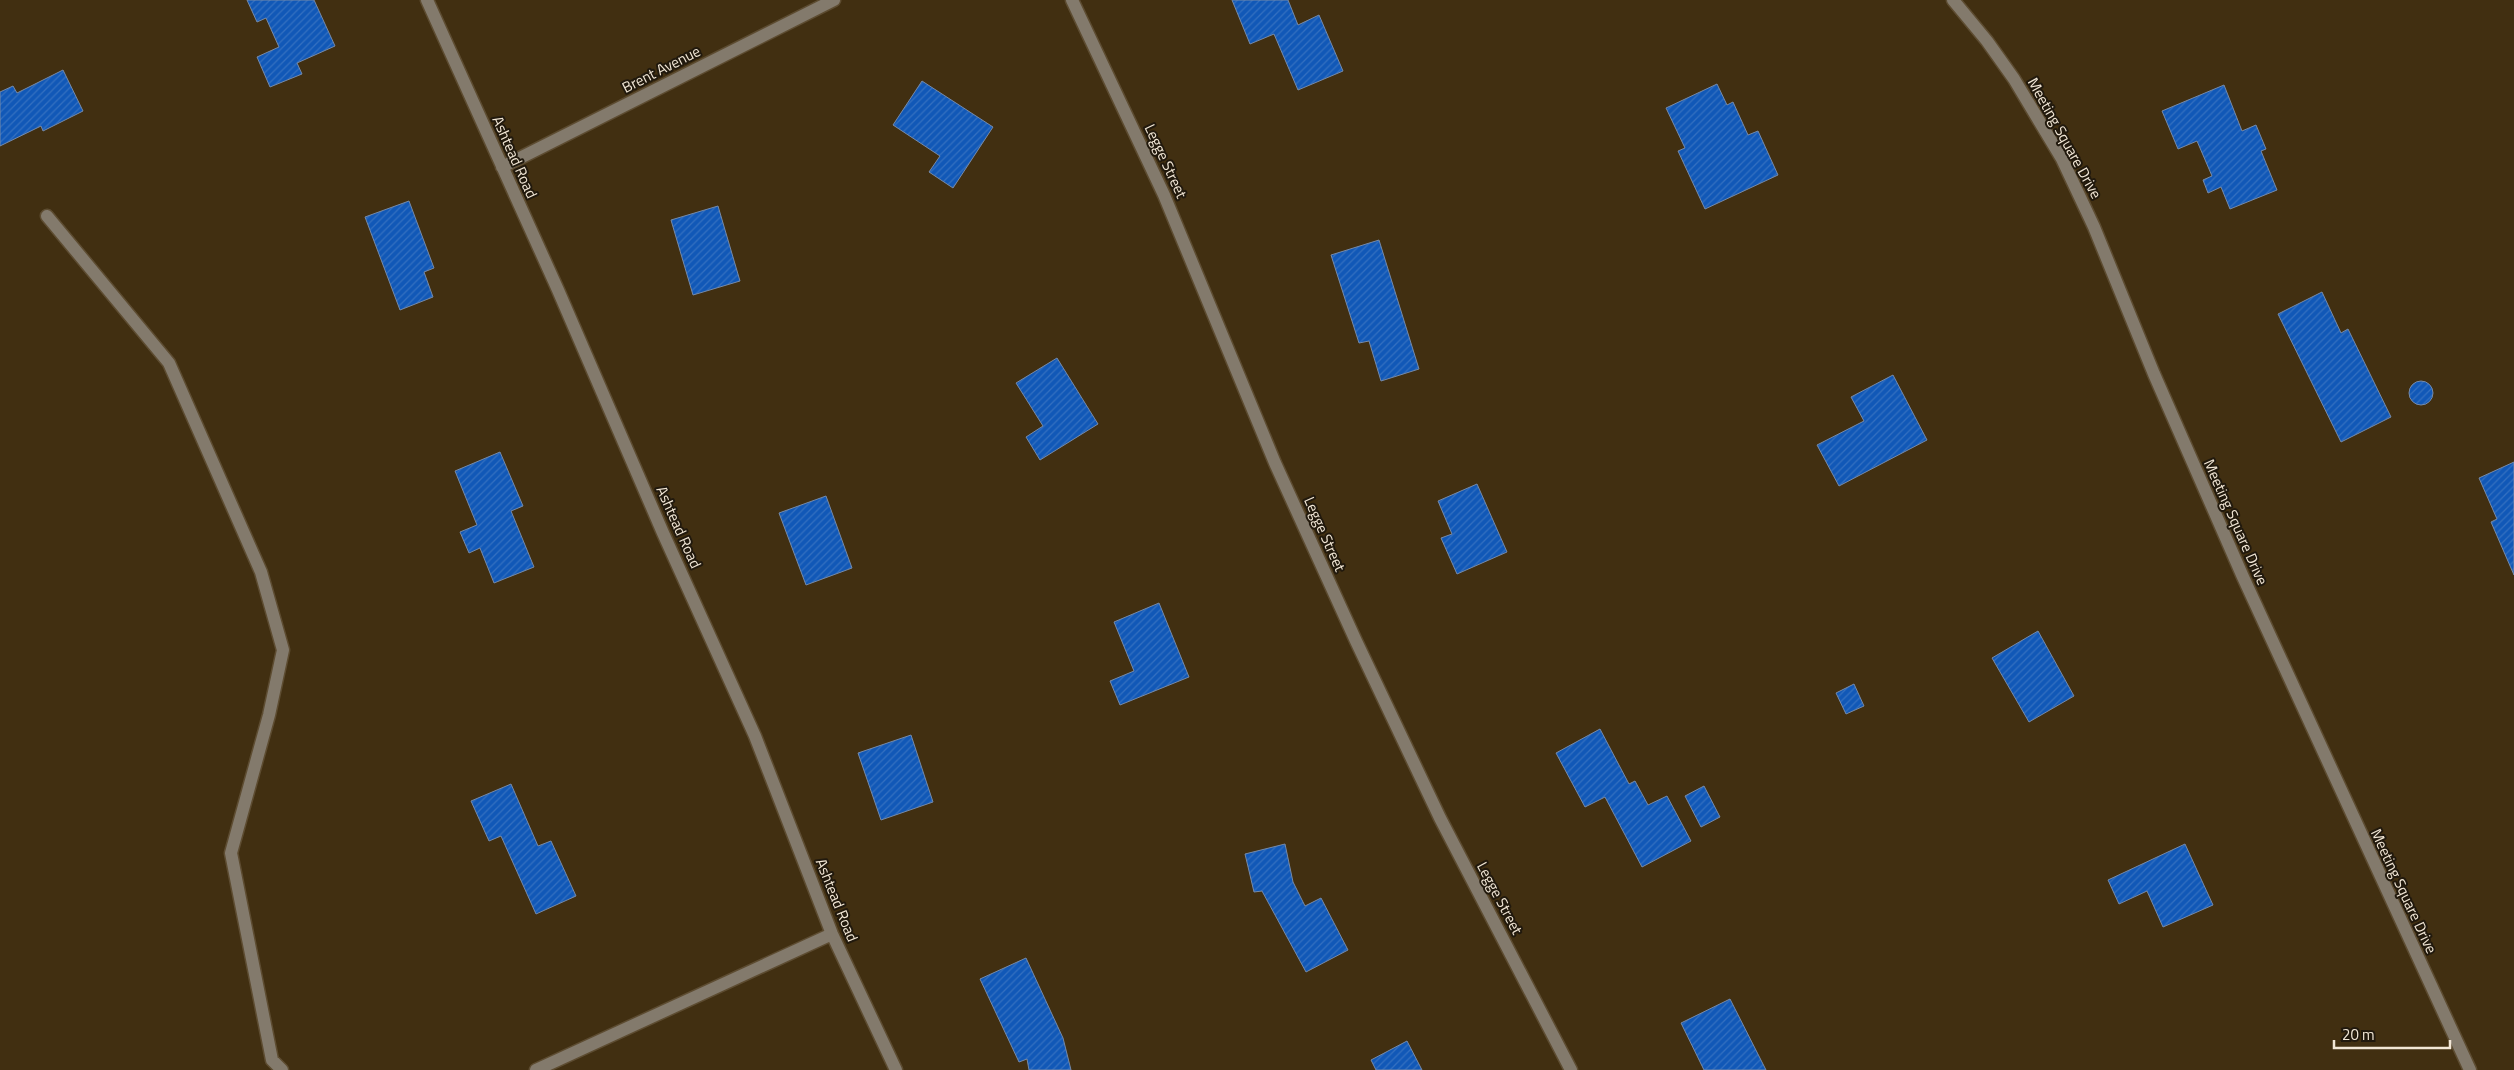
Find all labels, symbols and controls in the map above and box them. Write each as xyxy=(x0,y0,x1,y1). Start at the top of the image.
street label: Brent Avenue xyxy=(618,39,704,99)
street label: Meeting Square Drive xyxy=(2022,73,2108,203)
street label: Ashtead Road xyxy=(487,112,543,202)
street label: Legge Street xyxy=(1139,120,1194,203)
street label: Meeting Square Drive xyxy=(2198,455,2274,589)
street label: Ashtead Road xyxy=(651,482,707,572)
street label: Legge Street xyxy=(1298,493,1352,576)
street label: Meeting Square Drive xyxy=(2365,825,2443,957)
street label: Ashtead Road xyxy=(810,855,864,945)
street label: Legge Street xyxy=(1471,857,1529,939)
scale bar xyxy=(2334,1018,2450,1050)
text: 20 m xyxy=(2342,1023,2375,1046)

